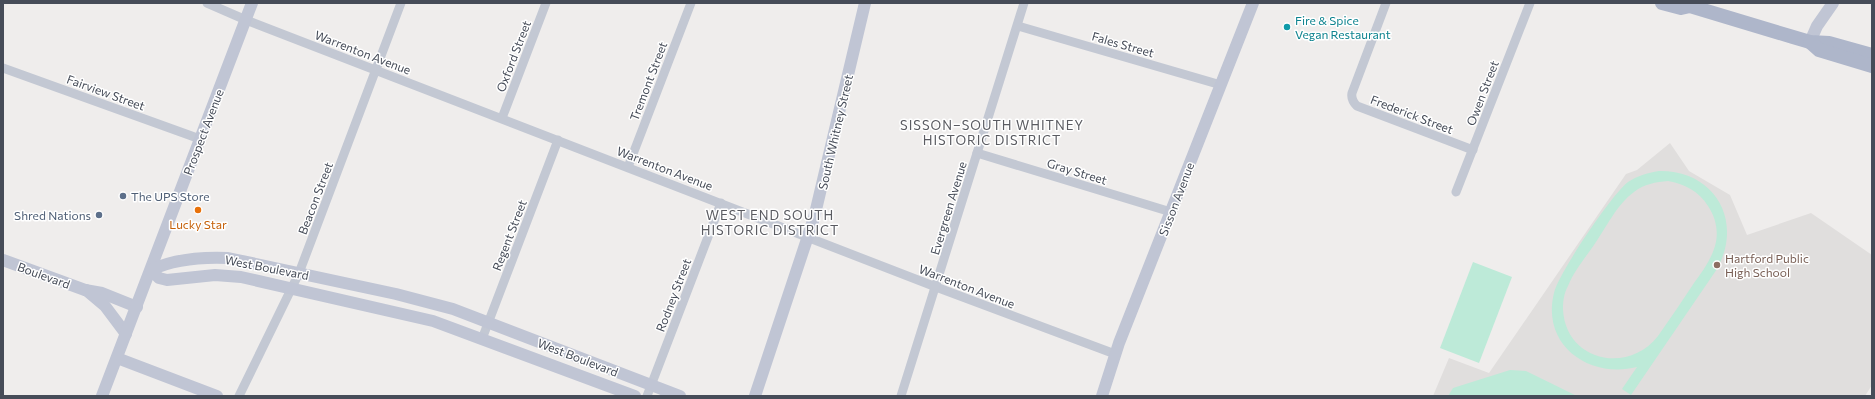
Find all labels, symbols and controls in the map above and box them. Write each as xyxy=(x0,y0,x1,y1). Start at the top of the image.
place label: Fire & Spice Vegan Restaurant xyxy=(1295,13,1391,41)
street label: Oxford Street xyxy=(493,18,533,94)
marker: Fire & Spice Vegan Restaurant xyxy=(1282,22,1292,32)
street label: Warrenton Avenue xyxy=(313,27,413,77)
street label: Fales Street xyxy=(1090,28,1156,60)
street label: Tremont Street xyxy=(627,40,669,122)
street label: Owen Street xyxy=(1463,58,1501,128)
street label: Fairview Street xyxy=(65,71,147,113)
street label: South Whitney Street xyxy=(815,73,855,191)
street label: Prospect Avenue xyxy=(180,87,226,177)
street label: Frederick Street xyxy=(1369,92,1455,136)
district label: SISSON–SOUTH WHITNEY HISTORIC DISTRICT xyxy=(900,117,1084,148)
street label: Warrenton Avenue xyxy=(615,143,715,193)
street label: Gray Street xyxy=(1045,155,1109,187)
street label: Beacon Street xyxy=(295,160,335,236)
street label: Evergreen Avenue xyxy=(927,160,969,256)
street label: Sisson Avenue xyxy=(1156,160,1196,238)
place label: The UPS Store xyxy=(131,189,210,203)
marker: The UPS Store xyxy=(118,191,128,201)
street label: Regent Street xyxy=(489,198,529,272)
marker: Lucky Star xyxy=(193,205,203,215)
district label: WEST END SOUTH HISTORIC DISTRICT xyxy=(701,207,839,238)
place label: Shred Nations xyxy=(14,208,91,222)
marker: Shred Nations xyxy=(94,210,104,220)
place label: Lucky Star xyxy=(169,217,227,231)
place label: Hartford Public High School xyxy=(1725,251,1809,279)
street label: West Boulevard xyxy=(224,252,310,282)
street label: Rodney Street xyxy=(653,256,693,334)
street label: Boulevard xyxy=(16,259,72,291)
marker: Hartford Public High School xyxy=(1712,260,1722,270)
street label: Warrenton Avenue xyxy=(917,261,1017,311)
street label: West Boulevard xyxy=(536,335,620,379)

